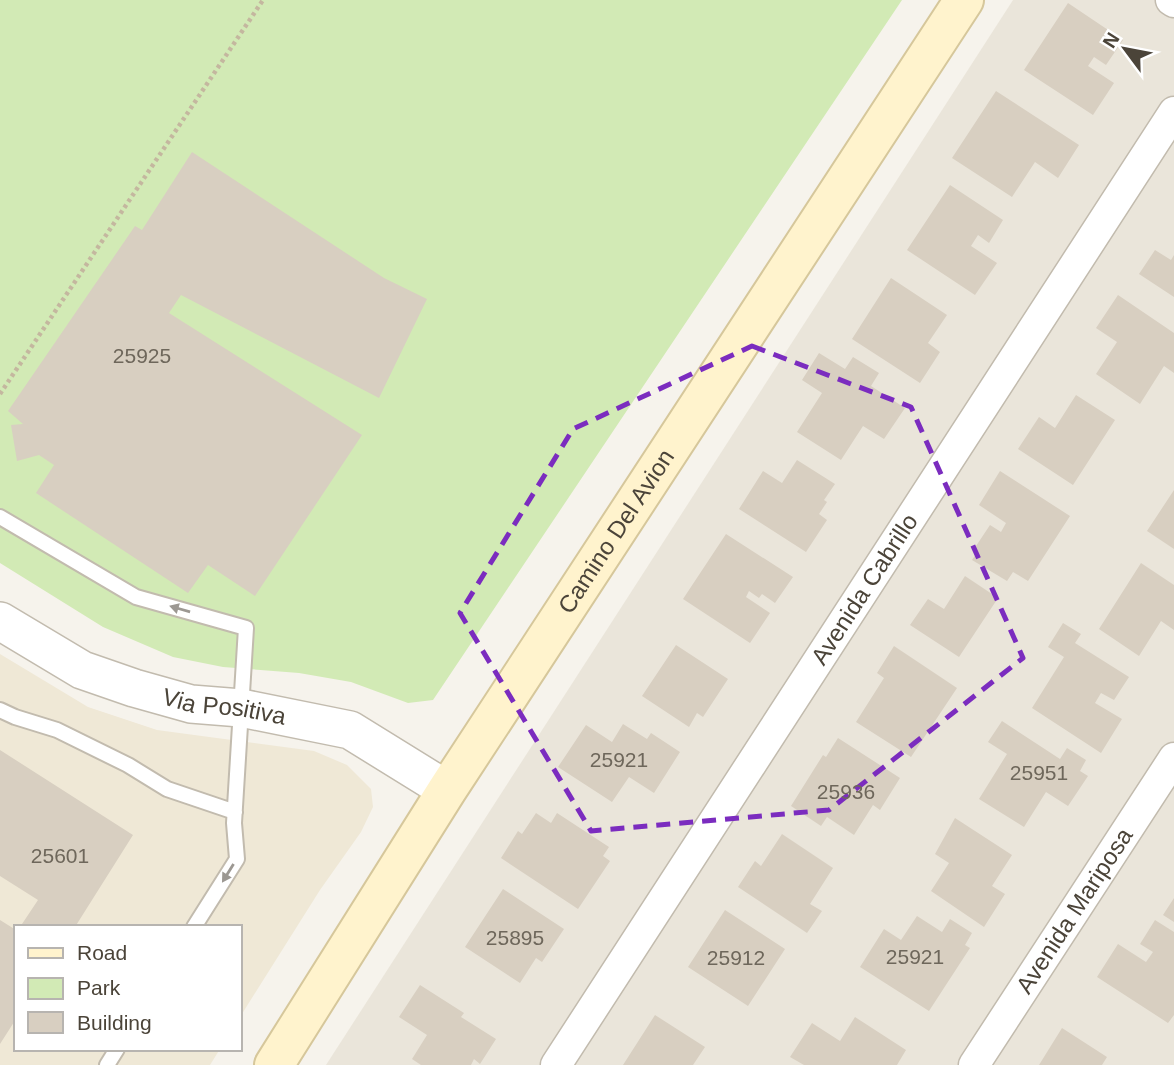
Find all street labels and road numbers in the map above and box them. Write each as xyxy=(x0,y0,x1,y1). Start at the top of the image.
street label: Camino Del Avion xyxy=(552,444,679,618)
street label: Avenida Cabrillo xyxy=(805,508,923,670)
street label: Via Positiva xyxy=(159,683,289,730)
street label: Avenida Mariposa xyxy=(1010,822,1138,998)

